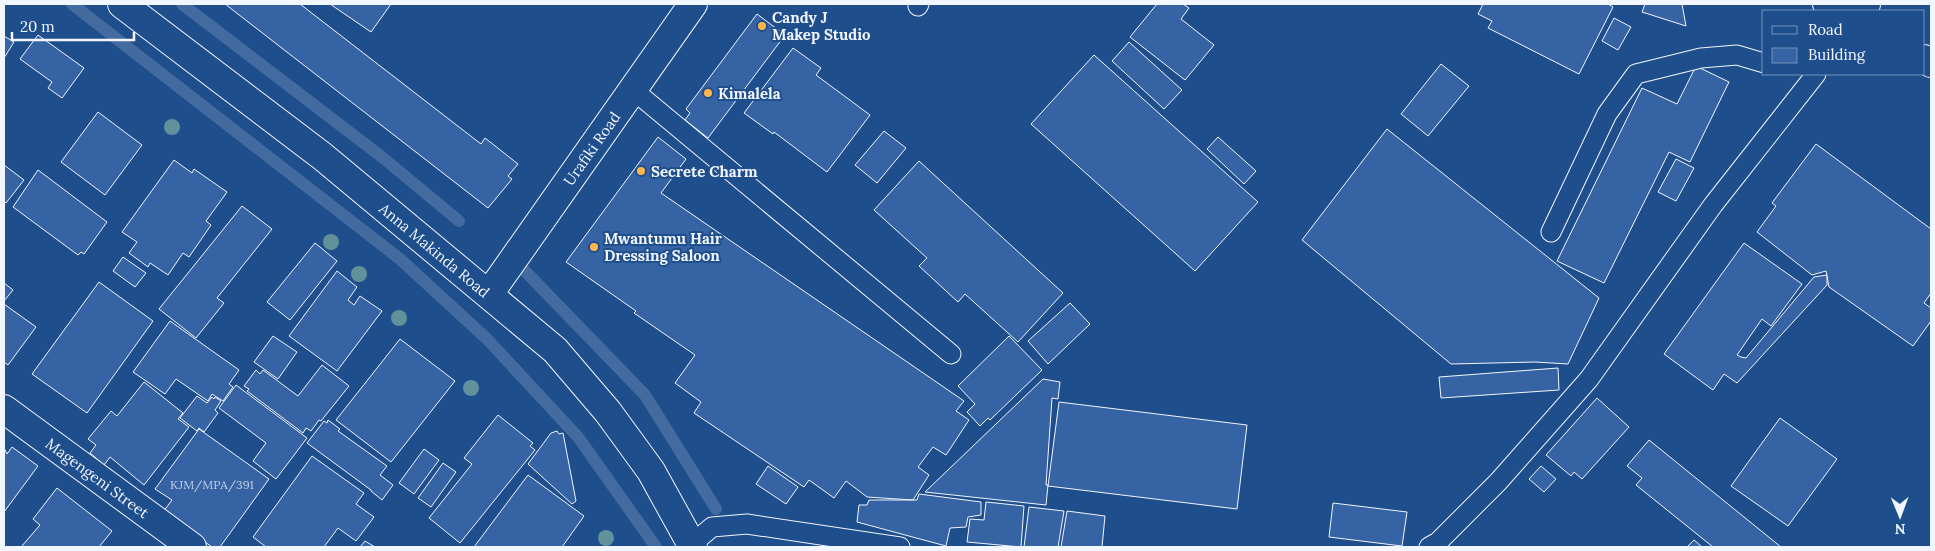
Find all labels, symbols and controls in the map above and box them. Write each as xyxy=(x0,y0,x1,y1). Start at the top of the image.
place label: Candy J Makep Studio xyxy=(772,8,871,44)
scale bar xyxy=(12,10,135,42)
legend xyxy=(1762,10,1925,75)
text: 20 m xyxy=(20,17,55,36)
marker: Candy J Makep Studio xyxy=(756,20,768,32)
text: Road xyxy=(1808,20,1843,39)
text: Building xyxy=(1808,45,1866,64)
place label: Kimalela xyxy=(718,84,781,103)
marker: Kimalela xyxy=(702,87,714,99)
street label: Urafiki Road xyxy=(559,108,624,189)
place label: Secrete Charm xyxy=(651,162,758,181)
marker: Secrete Charm xyxy=(635,165,647,177)
street label: Anna Makinda Road xyxy=(375,198,494,301)
place label: Mwantumu Hair Dressing Saloon xyxy=(604,229,723,265)
marker: Mwantumu Hair Dressing Saloon xyxy=(588,241,600,253)
street label: Magengeni Street xyxy=(42,434,153,522)
house number: KJM/MPA/391 xyxy=(170,477,254,493)
north arrow xyxy=(1875,491,1925,541)
text: N xyxy=(1894,520,1906,538)

